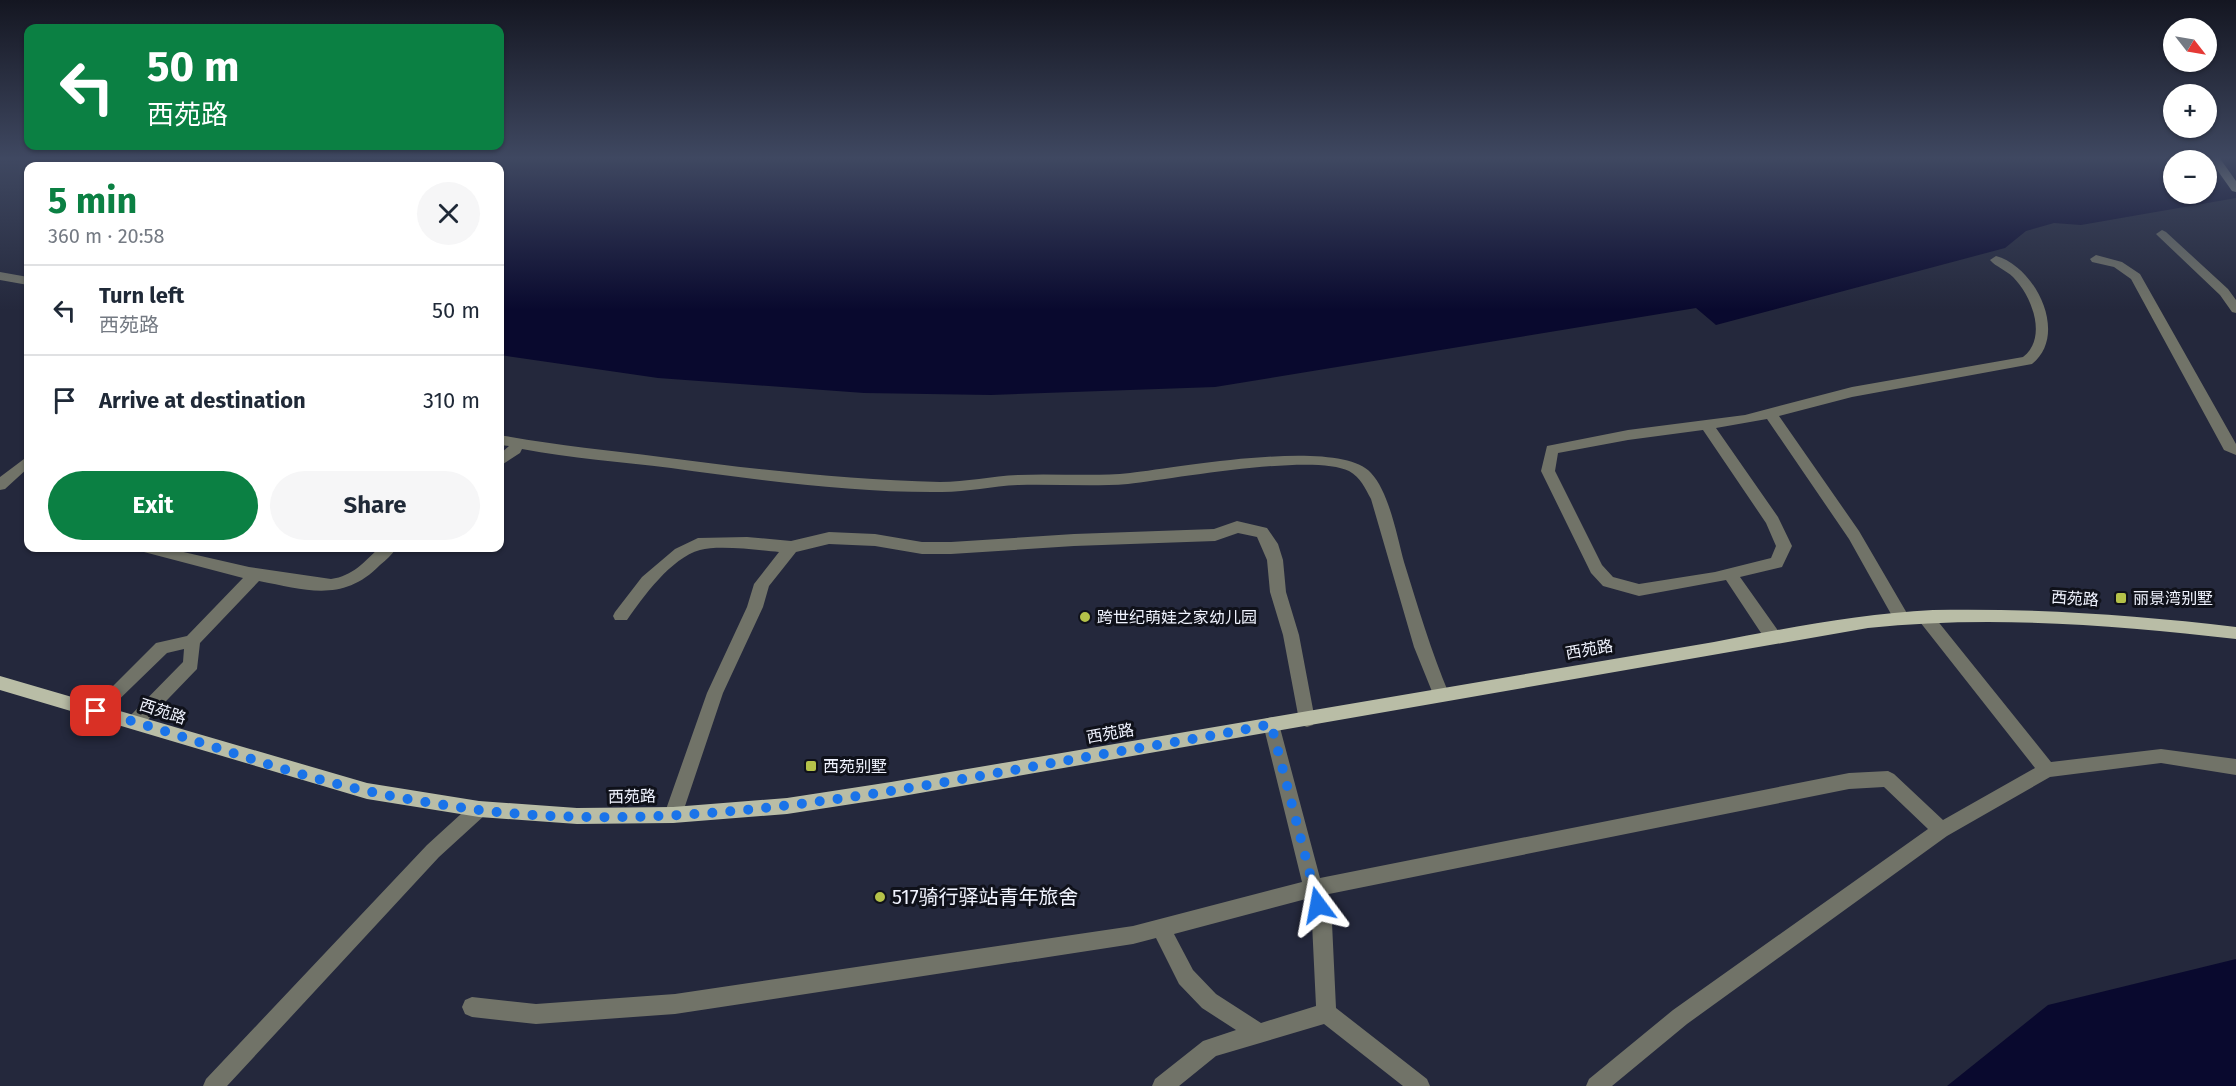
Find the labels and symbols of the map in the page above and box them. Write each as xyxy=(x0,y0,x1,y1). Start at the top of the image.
north arrow xyxy=(2163,18,2217,72)
street label: 西苑路 xyxy=(2050,587,2100,610)
place label: 丽景湾别墅 xyxy=(2133,589,2213,608)
marker: 丽景湾别墅 xyxy=(2114,591,2128,605)
place label: 跨世纪萌娃之家幼儿园 xyxy=(1097,608,1257,627)
marker: 跨世纪萌娃之家幼儿园 xyxy=(1078,610,1092,624)
street label: 西苑路 xyxy=(1564,636,1614,663)
pin xyxy=(70,685,121,736)
street label: 西苑路 xyxy=(137,695,189,728)
street label: 西苑路 xyxy=(1085,720,1135,747)
place label: 西苑别墅 xyxy=(823,757,887,776)
marker: 西苑别墅 xyxy=(804,759,818,773)
street label: 西苑路 xyxy=(608,787,656,806)
position arrow xyxy=(1286,873,1350,937)
place label: 517骑行驿站青年旅舍 xyxy=(892,885,1079,909)
marker: 517骑行驿站青年旅舍 xyxy=(873,890,887,904)

